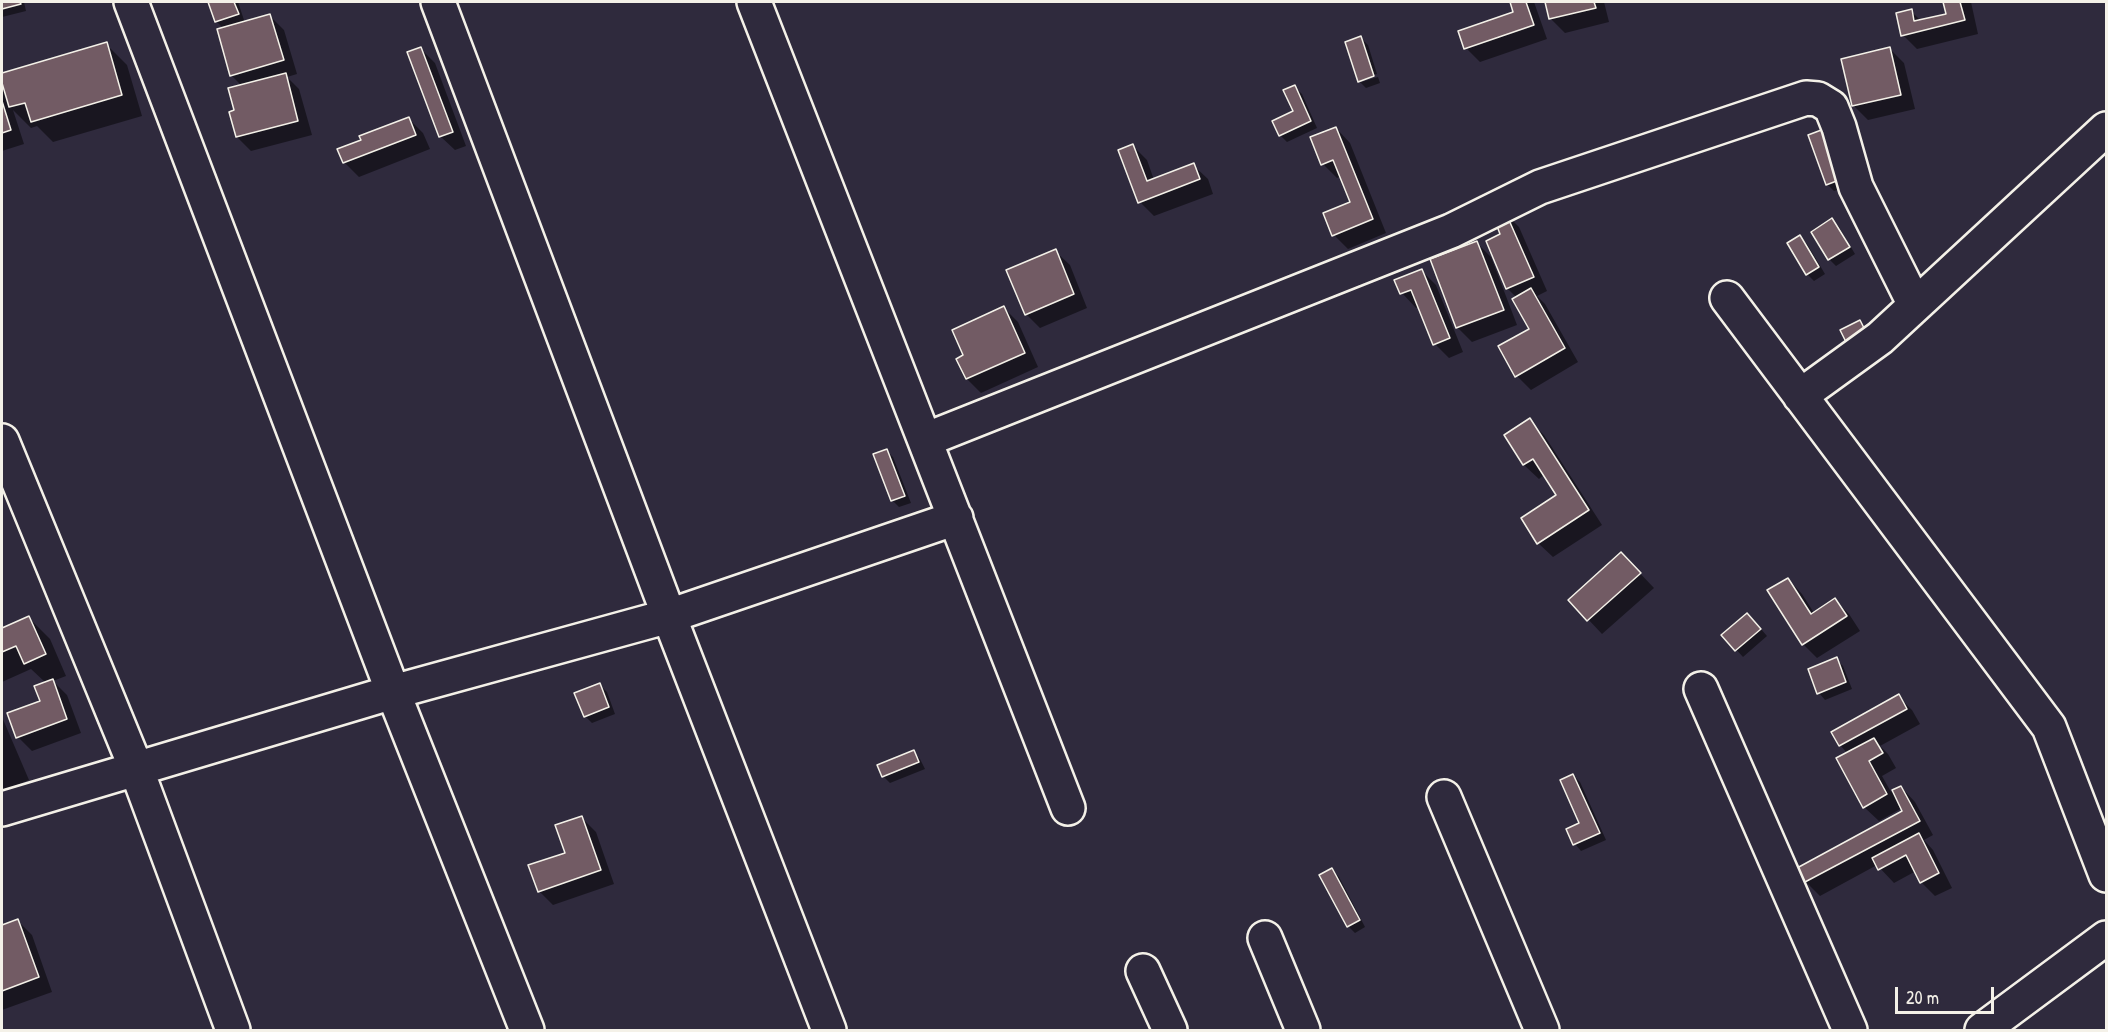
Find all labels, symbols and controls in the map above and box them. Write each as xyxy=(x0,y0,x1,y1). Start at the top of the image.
scale bar xyxy=(1898,975,1997,1013)
text: 20 m xyxy=(1906,985,1939,1010)

